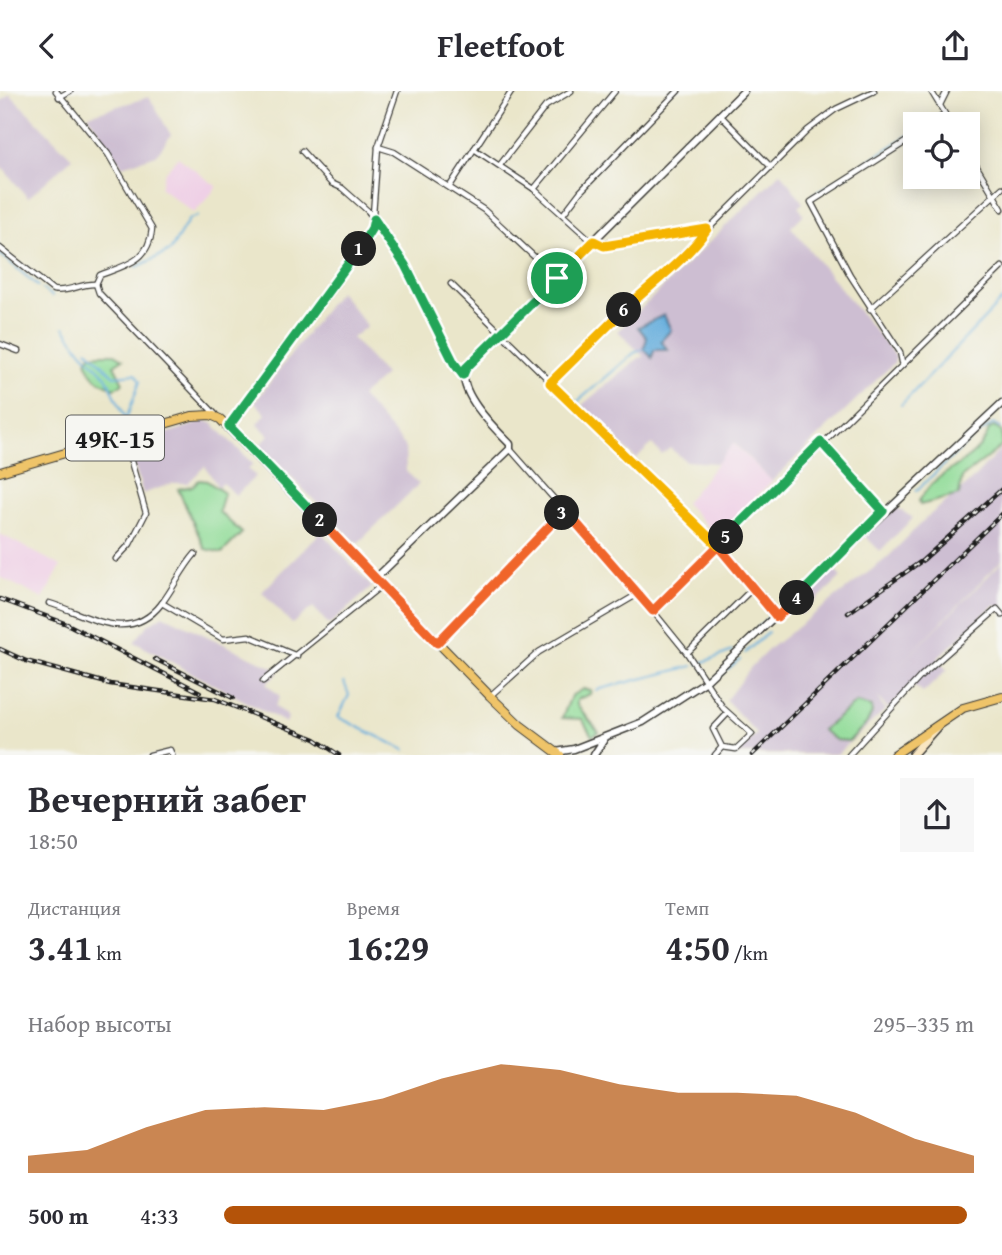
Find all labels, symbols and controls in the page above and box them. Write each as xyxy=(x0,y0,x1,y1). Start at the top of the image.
text: Fleetfoot xyxy=(437,22,565,69)
icon: back xyxy=(28,27,66,65)
icon: share xyxy=(936,27,974,65)
map controls xyxy=(903,112,980,189)
button: locate xyxy=(903,112,980,189)
pin: 1 xyxy=(342,231,376,267)
text: 1 xyxy=(354,234,363,262)
pin xyxy=(527,248,587,308)
icon: arrive xyxy=(538,259,576,297)
pin: 6 xyxy=(606,293,642,327)
text: 6 xyxy=(619,295,628,323)
road number: 49К-15 xyxy=(66,415,164,461)
pin: 3 xyxy=(544,495,580,531)
text: 3 xyxy=(557,498,566,526)
pin: 2 xyxy=(302,503,338,537)
text: 2 xyxy=(315,505,324,533)
pin: 5 xyxy=(708,519,744,555)
text: 5 xyxy=(721,522,730,550)
pin: 4 xyxy=(780,581,814,615)
text: 4 xyxy=(792,583,801,611)
text: Вечерний забег xyxy=(28,770,306,826)
button: share xyxy=(900,778,974,852)
text: 18:50 xyxy=(28,824,78,857)
text: Дистанция xyxy=(28,894,121,922)
text: Время xyxy=(347,894,400,922)
text: Темп xyxy=(665,894,709,922)
text: 3.41 xyxy=(28,922,92,973)
text: 16:29 xyxy=(347,922,429,973)
text: 4:50 xyxy=(665,922,730,973)
text: km xyxy=(92,939,122,967)
text: /km xyxy=(730,939,768,967)
text: Набор высоты xyxy=(28,1007,172,1040)
text: 295–335 m xyxy=(873,1007,974,1040)
text: 500 m xyxy=(28,1199,89,1232)
text: 4:33 xyxy=(140,1199,179,1232)

